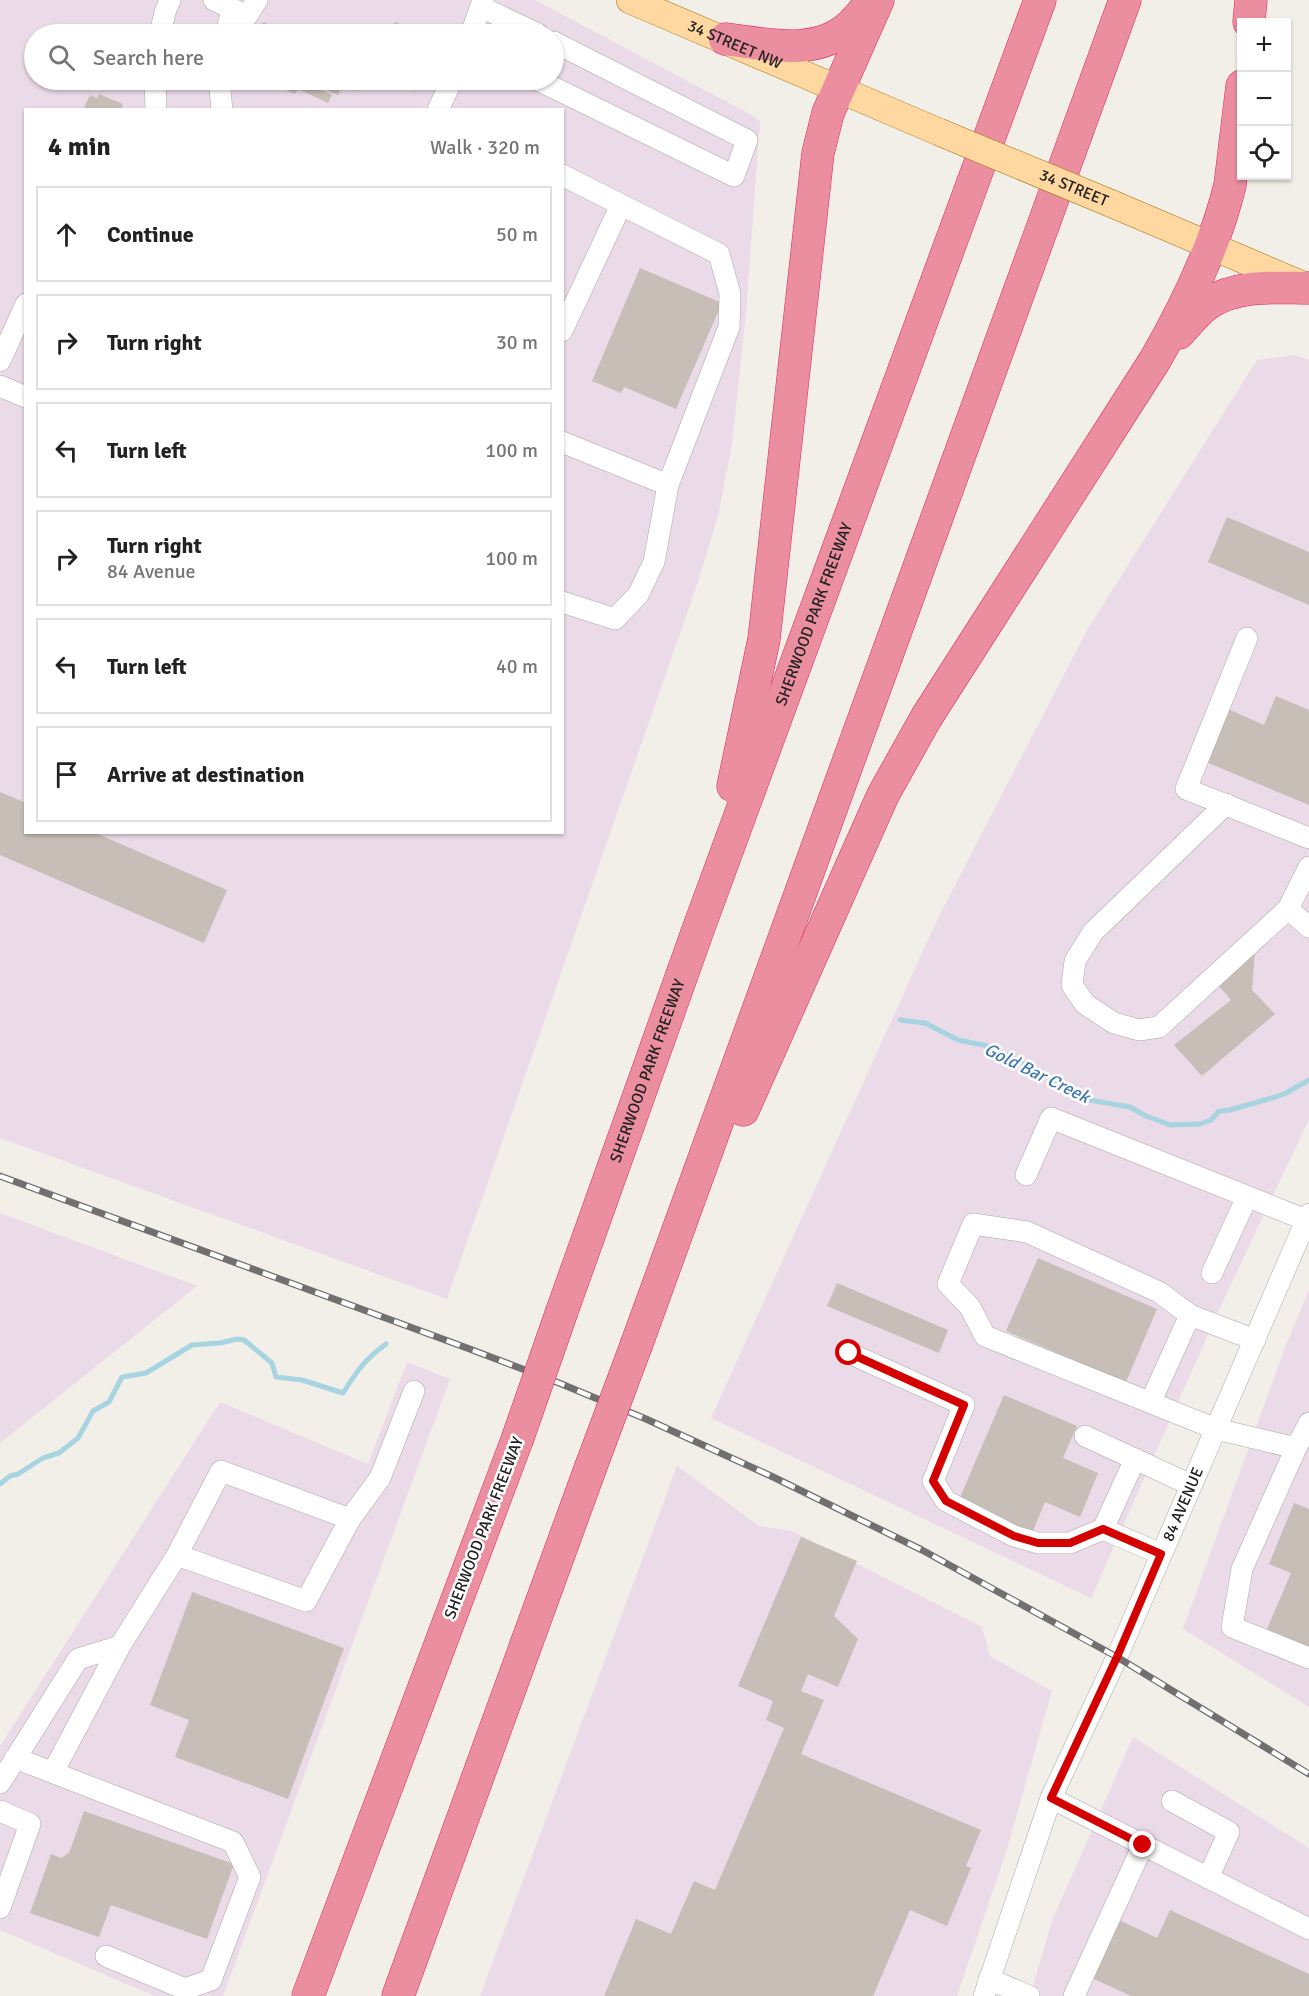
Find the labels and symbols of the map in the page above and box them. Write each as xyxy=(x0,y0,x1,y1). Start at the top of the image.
street label: 34 STREET NW xyxy=(685,16,785,74)
street label: 34 STREET xyxy=(1036,165,1111,211)
street label: SHERWOOD PARK FREEWAY xyxy=(771,520,857,708)
street label: SHERWOOD PARK FREEWAY xyxy=(606,976,690,1165)
water label: Gold Bar Creek xyxy=(981,1038,1095,1109)
route start xyxy=(835,1339,861,1365)
street label: SHERWOOD PARK FREEWAY xyxy=(440,1434,528,1622)
street label: 84 AVENUE xyxy=(1158,1464,1208,1545)
route end xyxy=(1129,1831,1155,1857)

